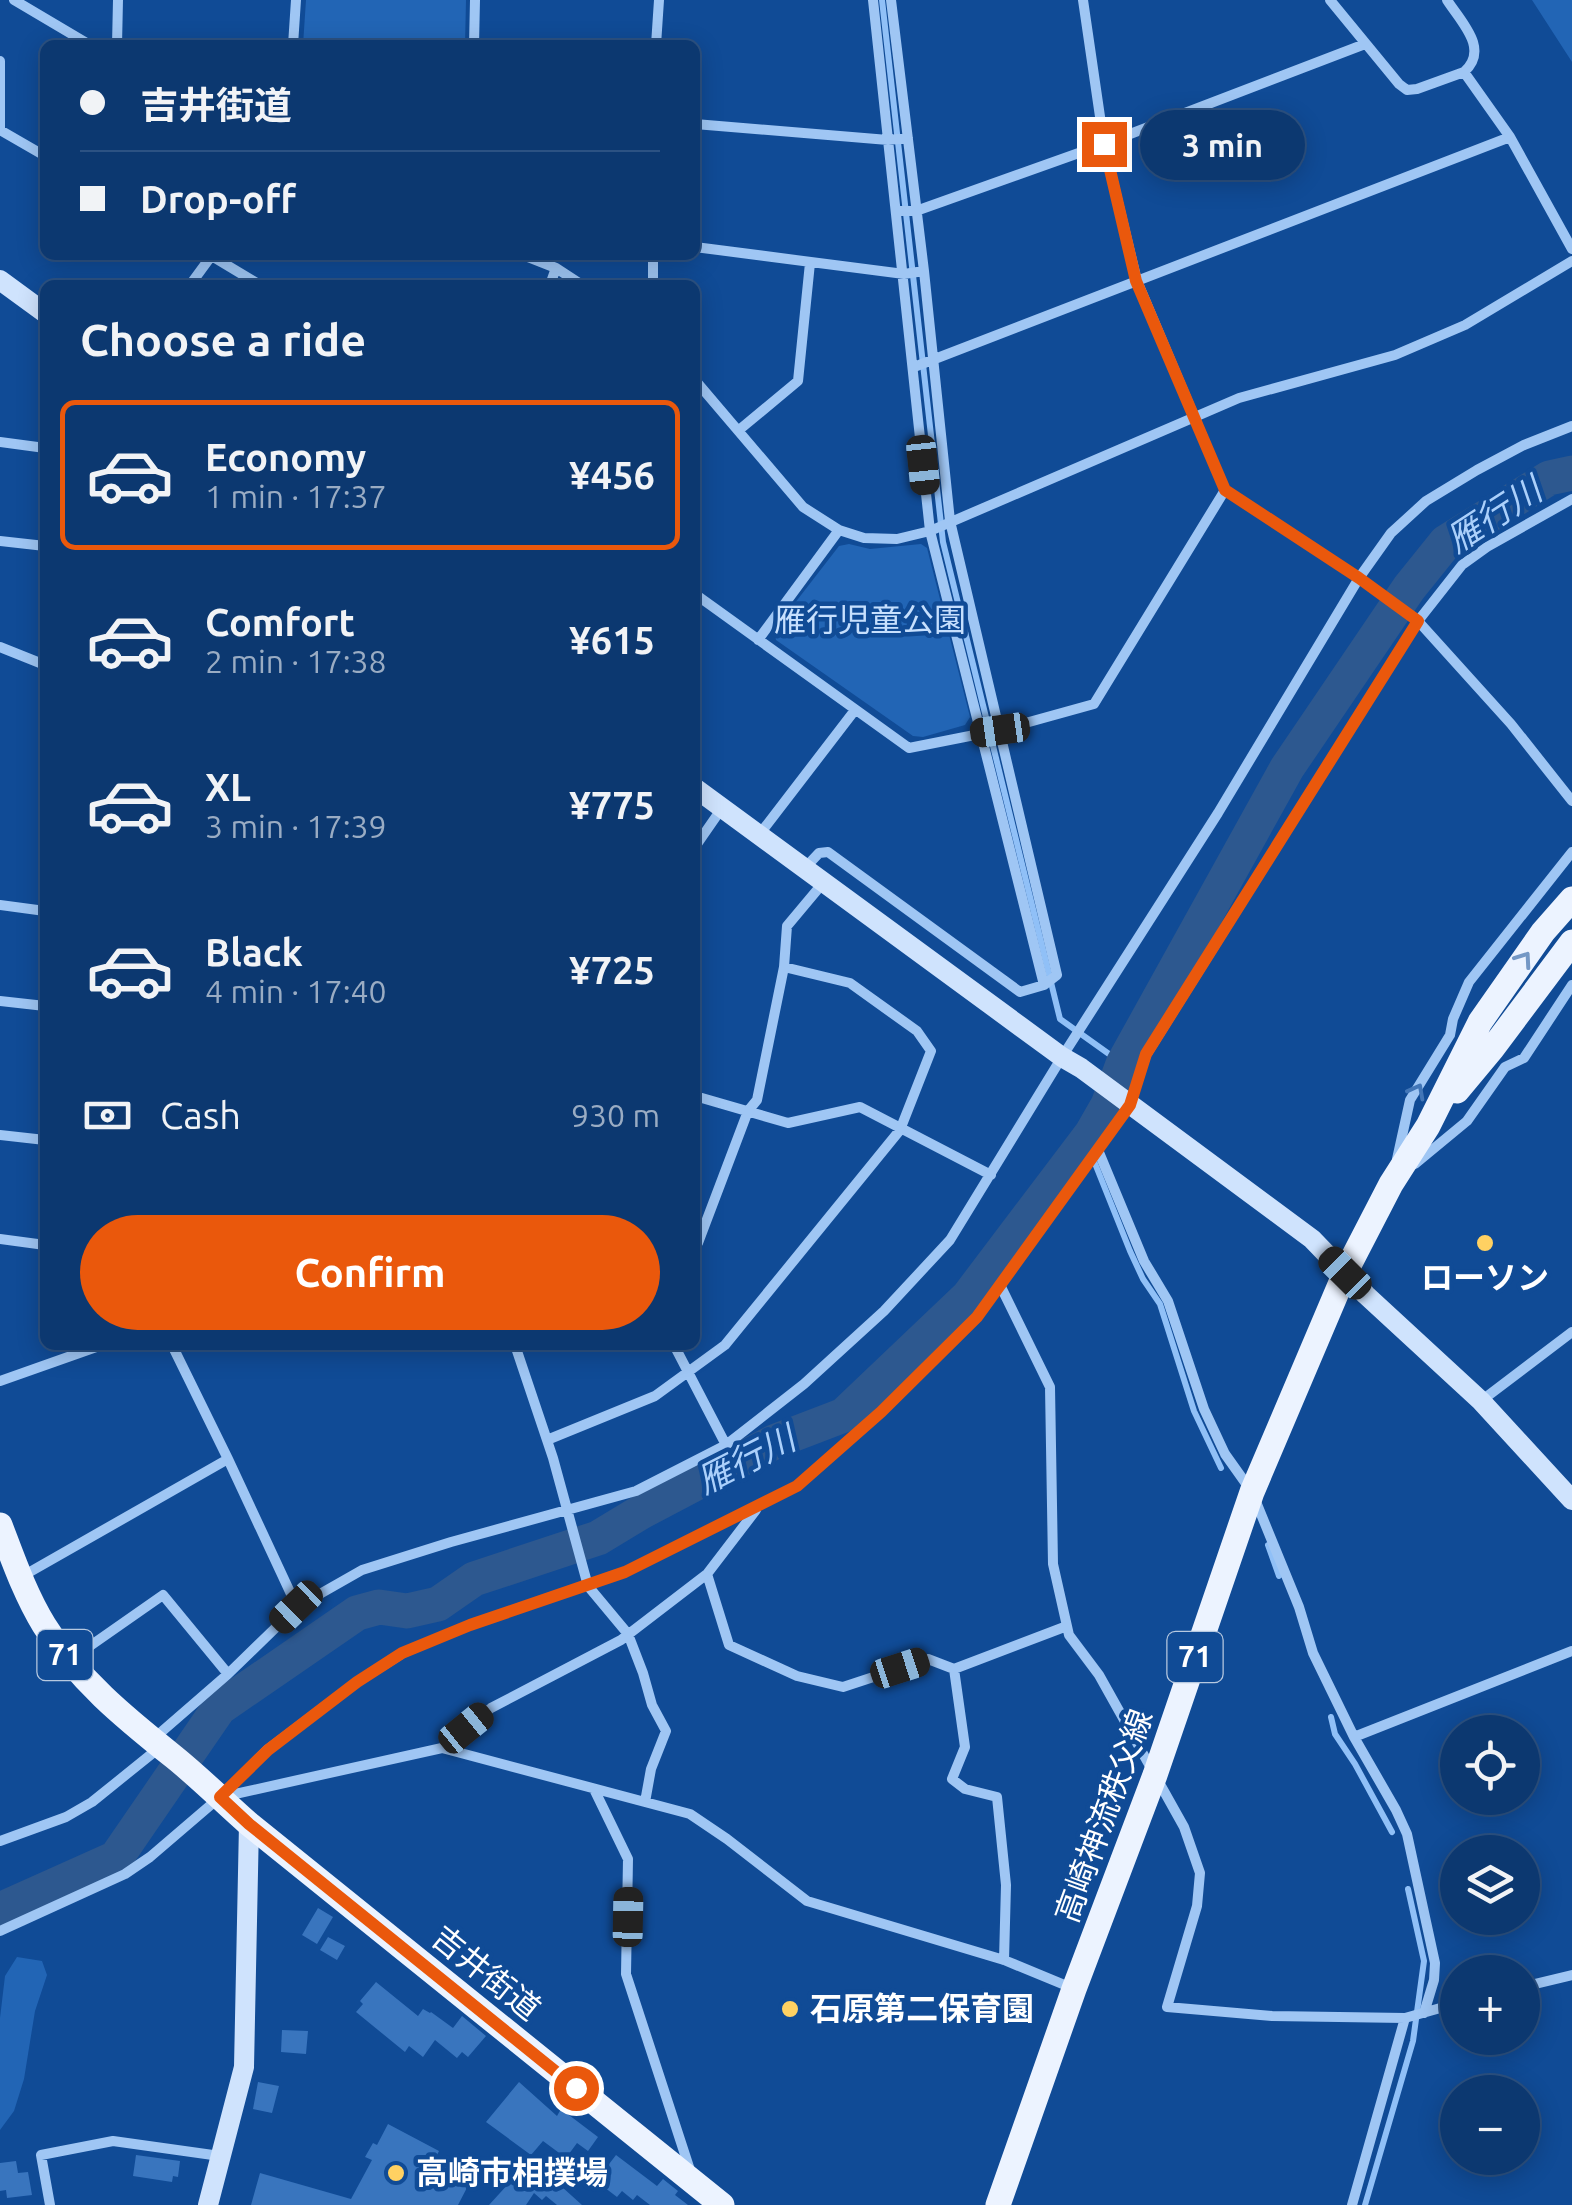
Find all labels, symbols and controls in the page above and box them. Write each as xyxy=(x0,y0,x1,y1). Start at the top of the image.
text: 吉井街道 xyxy=(140,84,292,126)
callout: 3 min xyxy=(1139,109,1304,179)
route end xyxy=(1082,122,1127,167)
text: 3 min xyxy=(1182,127,1263,163)
text: Drop-off xyxy=(140,178,296,220)
text: Choose a ride xyxy=(80,314,366,365)
icon: car xyxy=(85,430,175,520)
car xyxy=(905,434,941,496)
text: Economy xyxy=(205,436,366,478)
text: ¥456 xyxy=(569,454,655,496)
water label: 雁行川 xyxy=(1439,467,1552,560)
text: 1 min · 17:37 xyxy=(205,478,387,514)
icon: car xyxy=(85,595,175,685)
text: Comfort xyxy=(205,601,355,643)
park label: 雁行児童公園 xyxy=(774,601,966,637)
text: ¥615 xyxy=(569,619,655,661)
text: 2 min · 17:38 xyxy=(205,643,387,679)
car xyxy=(968,711,1032,749)
icon: car xyxy=(85,760,175,850)
text: XL xyxy=(205,766,251,808)
text: ¥775 xyxy=(569,784,655,826)
text: 3 min · 17:39 xyxy=(205,808,387,844)
icon: car xyxy=(85,925,175,1015)
text: Black xyxy=(205,931,303,973)
text: ¥725 xyxy=(569,949,655,991)
one-way arrow xyxy=(1512,951,1530,970)
text: 4 min · 17:40 xyxy=(205,973,387,1009)
one-way arrow xyxy=(1405,1083,1424,1101)
icon: cash xyxy=(80,1088,135,1143)
text: Cash xyxy=(160,1094,241,1136)
text: 930 m xyxy=(571,1097,660,1133)
button: Confirm xyxy=(80,1215,660,1330)
marker: ローソン xyxy=(1474,1232,1496,1254)
car xyxy=(1313,1241,1377,1305)
place label: ローソン xyxy=(1421,1259,1549,1295)
water label: 雁行川 xyxy=(690,1416,805,1501)
car xyxy=(264,1575,328,1639)
road number: 71 xyxy=(38,1630,92,1680)
road number: 71 xyxy=(1168,1632,1222,1682)
car xyxy=(867,1644,933,1692)
car xyxy=(433,1697,499,1759)
street label: 高崎神流秩父線 xyxy=(1048,1704,1158,1927)
map controls xyxy=(1440,1715,1540,2175)
button: locate xyxy=(1440,1715,1540,1815)
button: layers xyxy=(1440,1835,1540,1935)
car xyxy=(612,1887,644,1947)
street label: 吉井街道 xyxy=(426,1918,548,2026)
button: + xyxy=(1440,1955,1540,2055)
place label: 石原第二保育園 xyxy=(810,1990,1034,2026)
marker: 石原第二保育園 xyxy=(779,1998,801,2020)
route start xyxy=(554,2066,599,2111)
button: − xyxy=(1440,2075,1540,2175)
place label: 高崎市相撲場 xyxy=(416,2154,608,2190)
marker: 高崎市相撲場 xyxy=(385,2162,407,2184)

